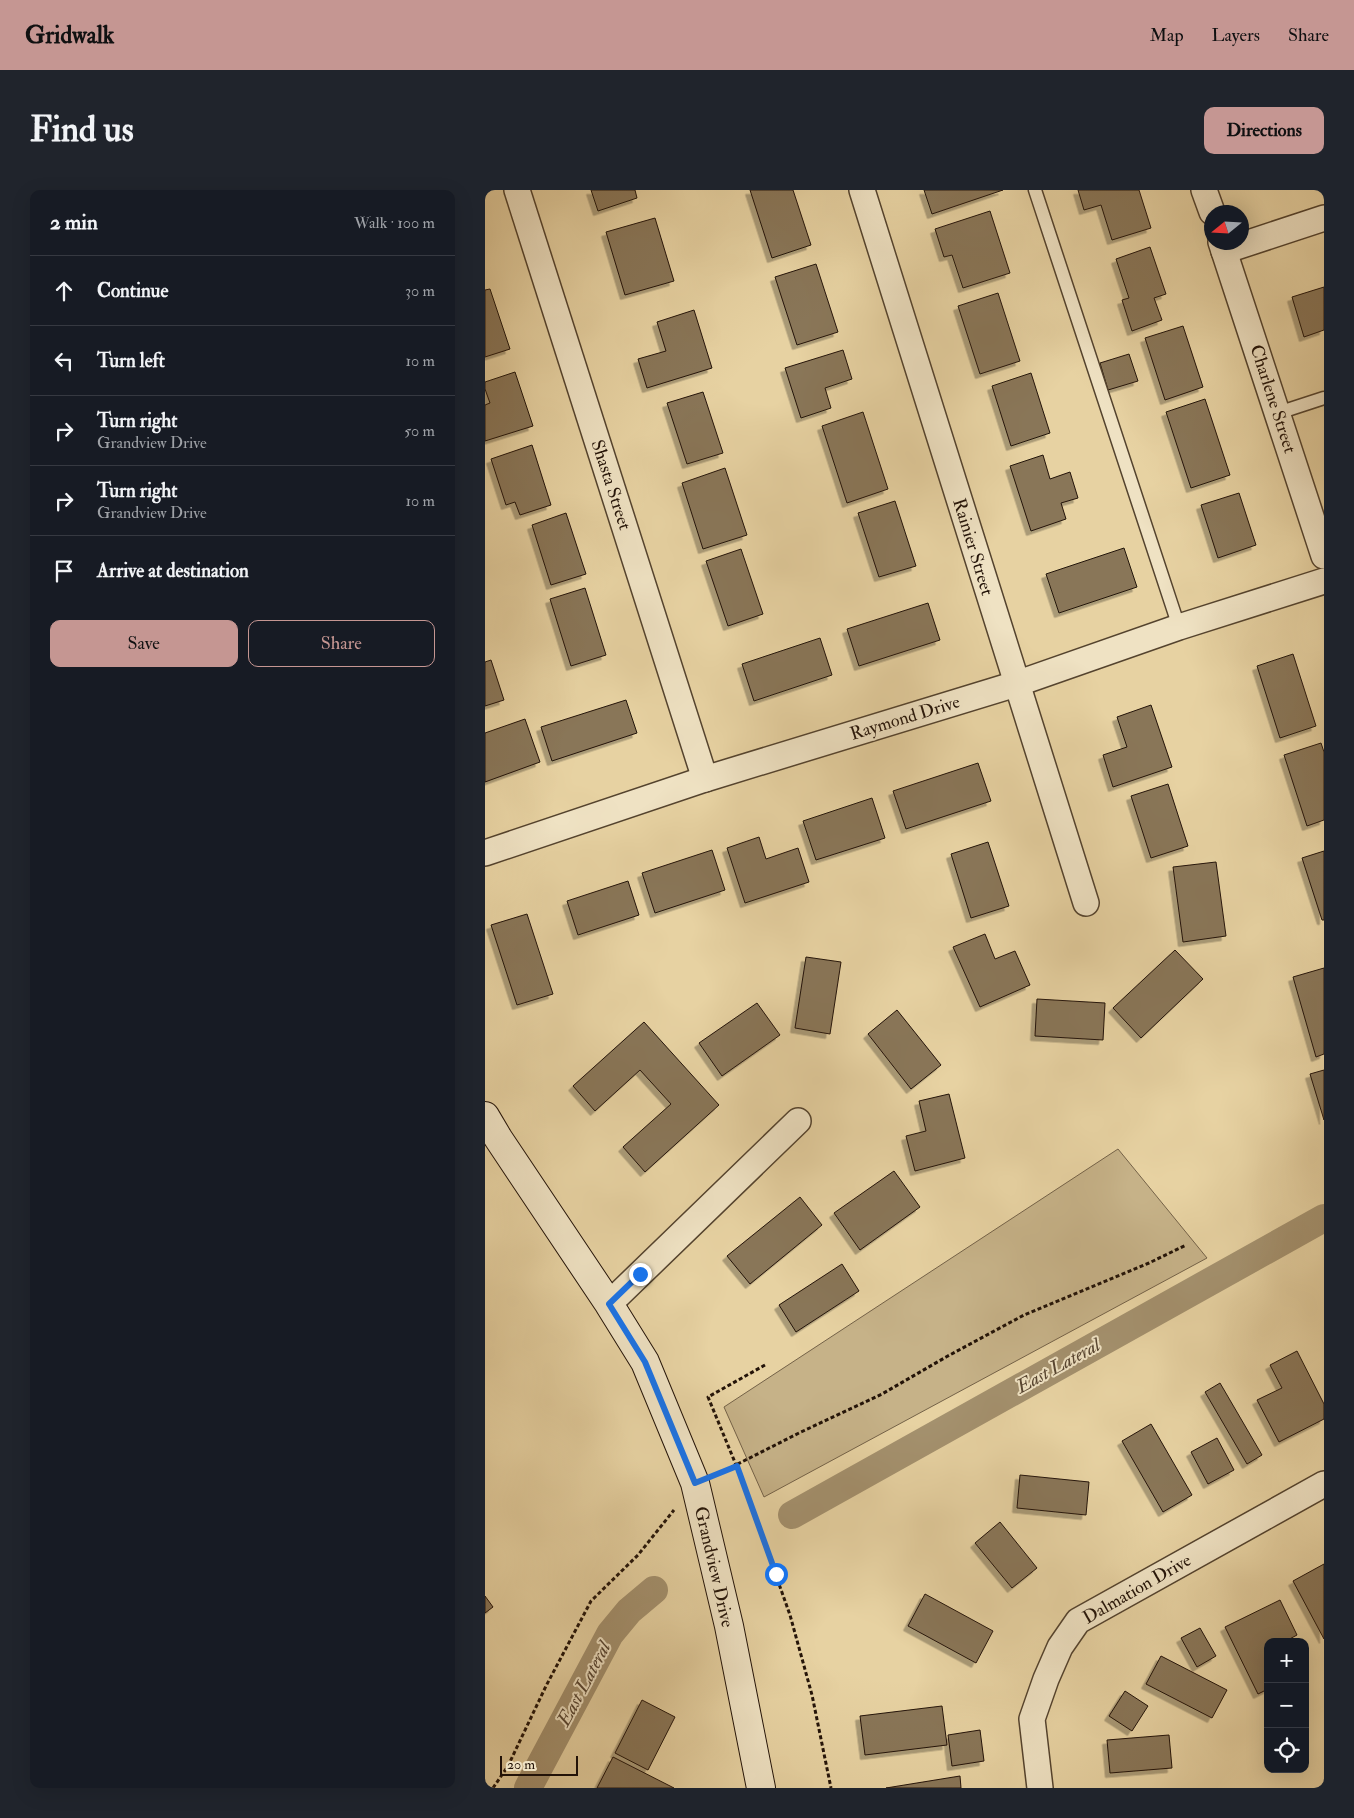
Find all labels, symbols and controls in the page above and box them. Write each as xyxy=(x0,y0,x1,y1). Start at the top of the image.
text: Gridwalk xyxy=(25,20,114,51)
text: Map xyxy=(1150,24,1184,47)
text: Layers xyxy=(1212,24,1260,47)
text: Share xyxy=(1288,24,1329,47)
button: Directions xyxy=(1204,107,1324,154)
text: Find us xyxy=(30,108,134,152)
north arrow xyxy=(1204,205,1249,250)
text: 2 min xyxy=(50,209,98,236)
text: Walk · 100 m xyxy=(354,213,435,233)
icon: ahead xyxy=(50,277,78,305)
text: Continue xyxy=(97,279,168,303)
text: 30 m xyxy=(405,281,435,301)
street label: Charlene Street xyxy=(1245,342,1301,456)
icon: left xyxy=(50,347,78,375)
text: Turn left xyxy=(97,349,165,373)
text: 10 m xyxy=(405,351,435,371)
text: Turn right xyxy=(97,409,177,433)
icon: right xyxy=(50,417,78,445)
text: 50 m xyxy=(404,421,435,441)
text: Grandview Drive xyxy=(97,433,207,453)
street label: Shasta Street xyxy=(586,437,636,533)
text: Turn right xyxy=(97,479,177,503)
icon: right xyxy=(50,487,78,515)
text: 10 m xyxy=(405,491,435,511)
street label: Rainier Street xyxy=(947,496,999,599)
text: Grandview Drive xyxy=(97,503,207,523)
icon: arrive xyxy=(50,557,78,585)
text: Arrive at destination xyxy=(97,559,249,583)
button: Save xyxy=(50,620,238,667)
button: Share xyxy=(248,620,435,667)
street label: Raymond Drive xyxy=(847,690,963,746)
route end xyxy=(629,1263,652,1286)
water label: East Lateral xyxy=(1010,1332,1106,1400)
street label: Grandview Drive xyxy=(689,1504,739,1630)
street label: Dalmation Drive xyxy=(1079,1548,1196,1629)
route start xyxy=(765,1563,788,1586)
water label: East Lateral xyxy=(551,1636,617,1732)
map controls xyxy=(1264,1638,1309,1773)
button: + xyxy=(1264,1638,1309,1683)
button: − xyxy=(1264,1683,1309,1728)
button: locate xyxy=(1264,1728,1309,1773)
scale bar xyxy=(500,1753,577,1776)
text: 20 m xyxy=(507,1756,535,1773)

